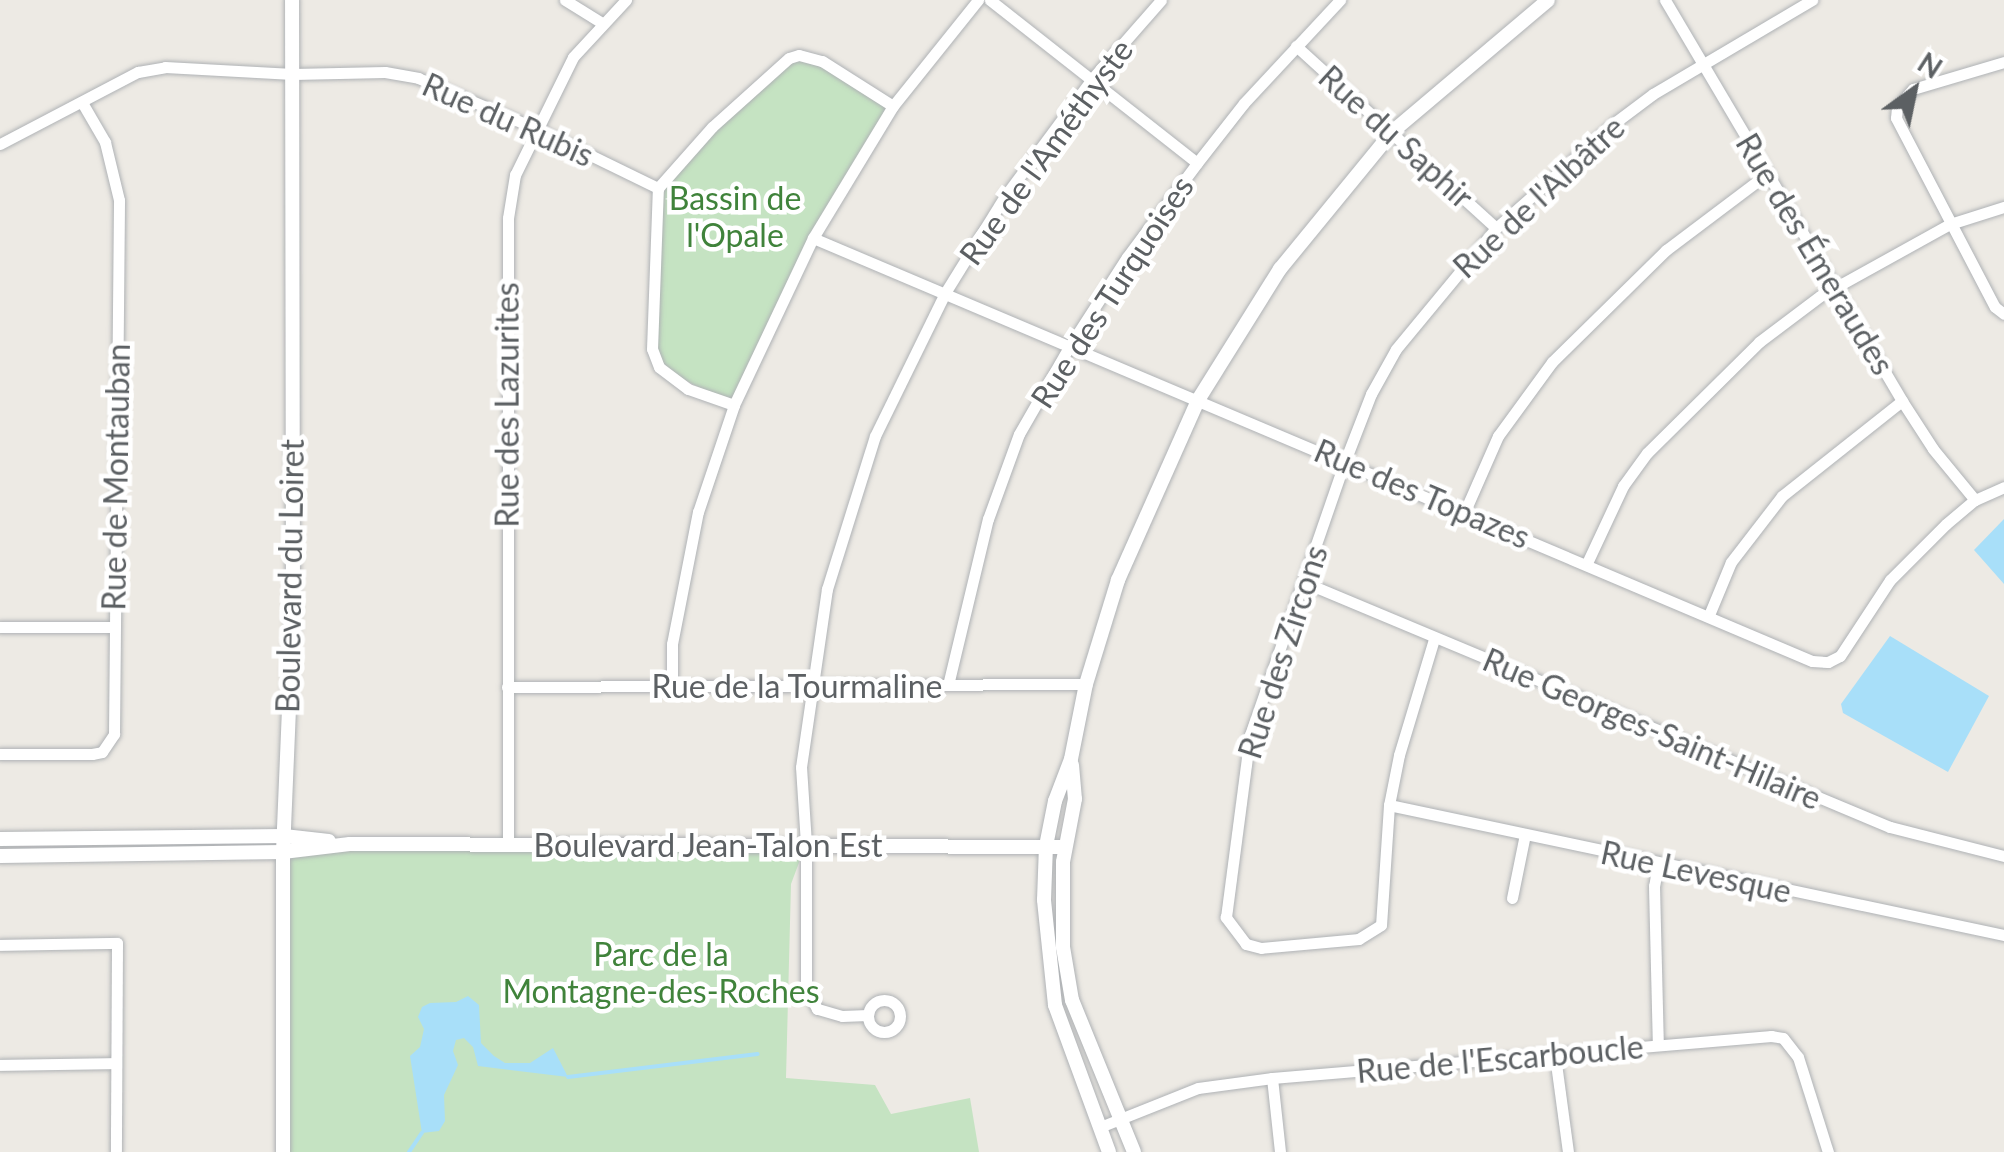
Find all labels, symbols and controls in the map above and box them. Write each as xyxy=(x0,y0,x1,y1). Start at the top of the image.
street label: Rue de l'Améthyste xyxy=(951,32,1141,272)
north arrow xyxy=(1864,40,1964,140)
text: N xyxy=(1912,45,1949,85)
street label: Rue du Saphir xyxy=(1311,58,1481,216)
street label: Rue du Rubis xyxy=(417,65,599,175)
street label: Rue de l'Albâtre xyxy=(1446,108,1632,286)
street label: Rue des Émeraudes xyxy=(1728,127,1902,381)
street label: Rue des Turquoises xyxy=(1022,168,1202,416)
park label: Bassin de l'Opale xyxy=(669,180,801,255)
street label: Rue des Lazurites xyxy=(488,282,526,528)
street label: Rue de Montauban xyxy=(94,343,138,611)
street label: Rue des Topazes xyxy=(1308,431,1536,557)
street label: Boulevard du Loiret xyxy=(268,439,312,713)
street label: Rue des Zircons xyxy=(1230,541,1336,763)
street label: Rue Georges-Saint-Hilaire xyxy=(1477,640,1827,818)
street label: Rue de la Tourmaline xyxy=(651,667,943,705)
street label: Boulevard Jean-Talon Est xyxy=(533,826,883,864)
street label: Rue Levesque xyxy=(1597,833,1795,911)
park label: Parc de la Montagne-des-Roches xyxy=(502,936,820,1011)
street label: Rue de l'Escarboucle xyxy=(1355,1027,1645,1091)

